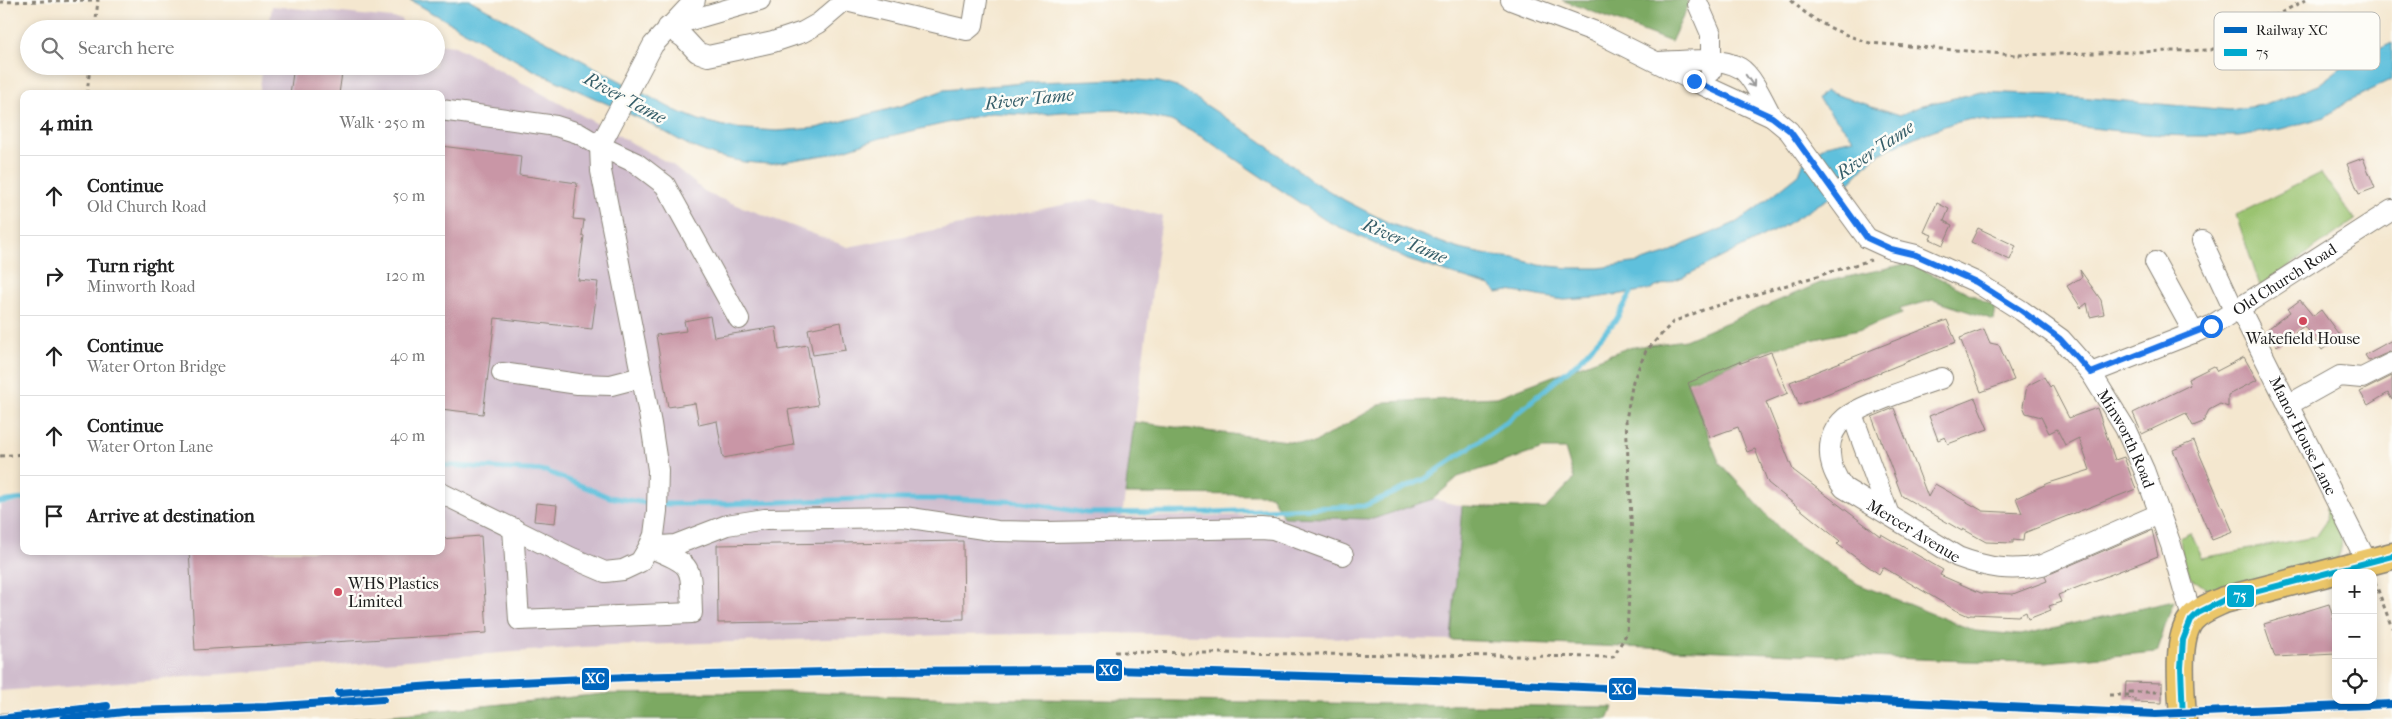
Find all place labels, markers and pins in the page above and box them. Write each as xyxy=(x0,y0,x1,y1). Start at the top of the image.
marker: Wakefield House xyxy=(2297,315,2309,327)
place label: Wakefield House xyxy=(2245,329,2360,348)
place label: WHS Plastics Limited xyxy=(347,574,439,611)
marker: WHS Plastics Limited xyxy=(332,586,344,598)

